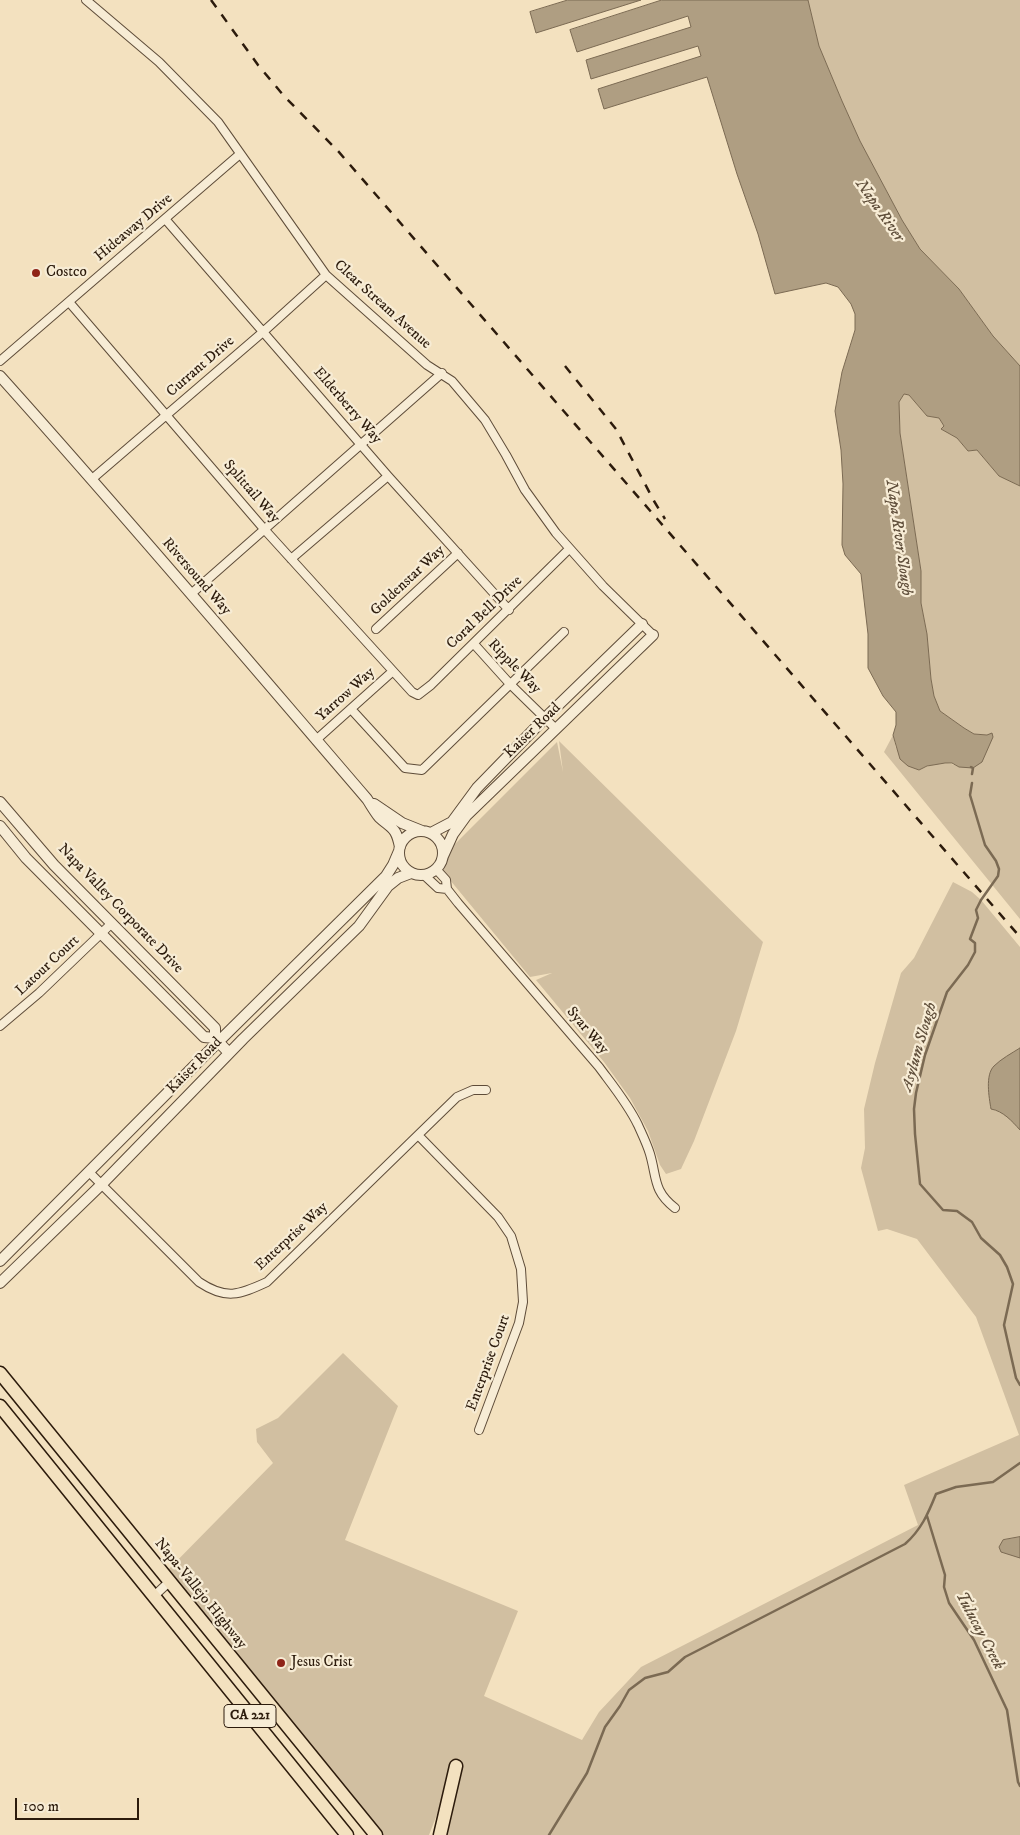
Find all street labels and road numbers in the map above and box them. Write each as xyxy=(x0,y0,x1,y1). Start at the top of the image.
street label: Hideaway Drive xyxy=(91,190,177,266)
street label: Clear Stream Avenue xyxy=(330,257,434,353)
street label: Currant Drive xyxy=(163,333,239,401)
street label: Elderberry Way xyxy=(309,364,385,448)
street label: Splittail Way xyxy=(219,457,283,527)
street label: Riversound Way xyxy=(158,535,234,619)
street label: Goldenstar Way xyxy=(367,542,449,620)
street label: Coral Bell Drive xyxy=(443,572,527,654)
street label: Ripple Way xyxy=(484,636,544,698)
street label: Yarrow Way xyxy=(313,664,379,726)
street label: Kaiser Road xyxy=(501,700,565,762)
street label: Napa Valley Corporate Drive xyxy=(53,841,187,977)
street label: Latour Court xyxy=(13,932,83,1000)
street label: Syar Way xyxy=(562,1004,612,1058)
street label: Kaiser Road xyxy=(164,1034,226,1098)
street label: Enterprise Way xyxy=(252,1199,332,1275)
street label: Enterprise Court xyxy=(463,1312,515,1414)
street label: Napa-Vallejo Highway xyxy=(150,1535,250,1653)
road number: CA 221 xyxy=(224,1704,276,1728)

